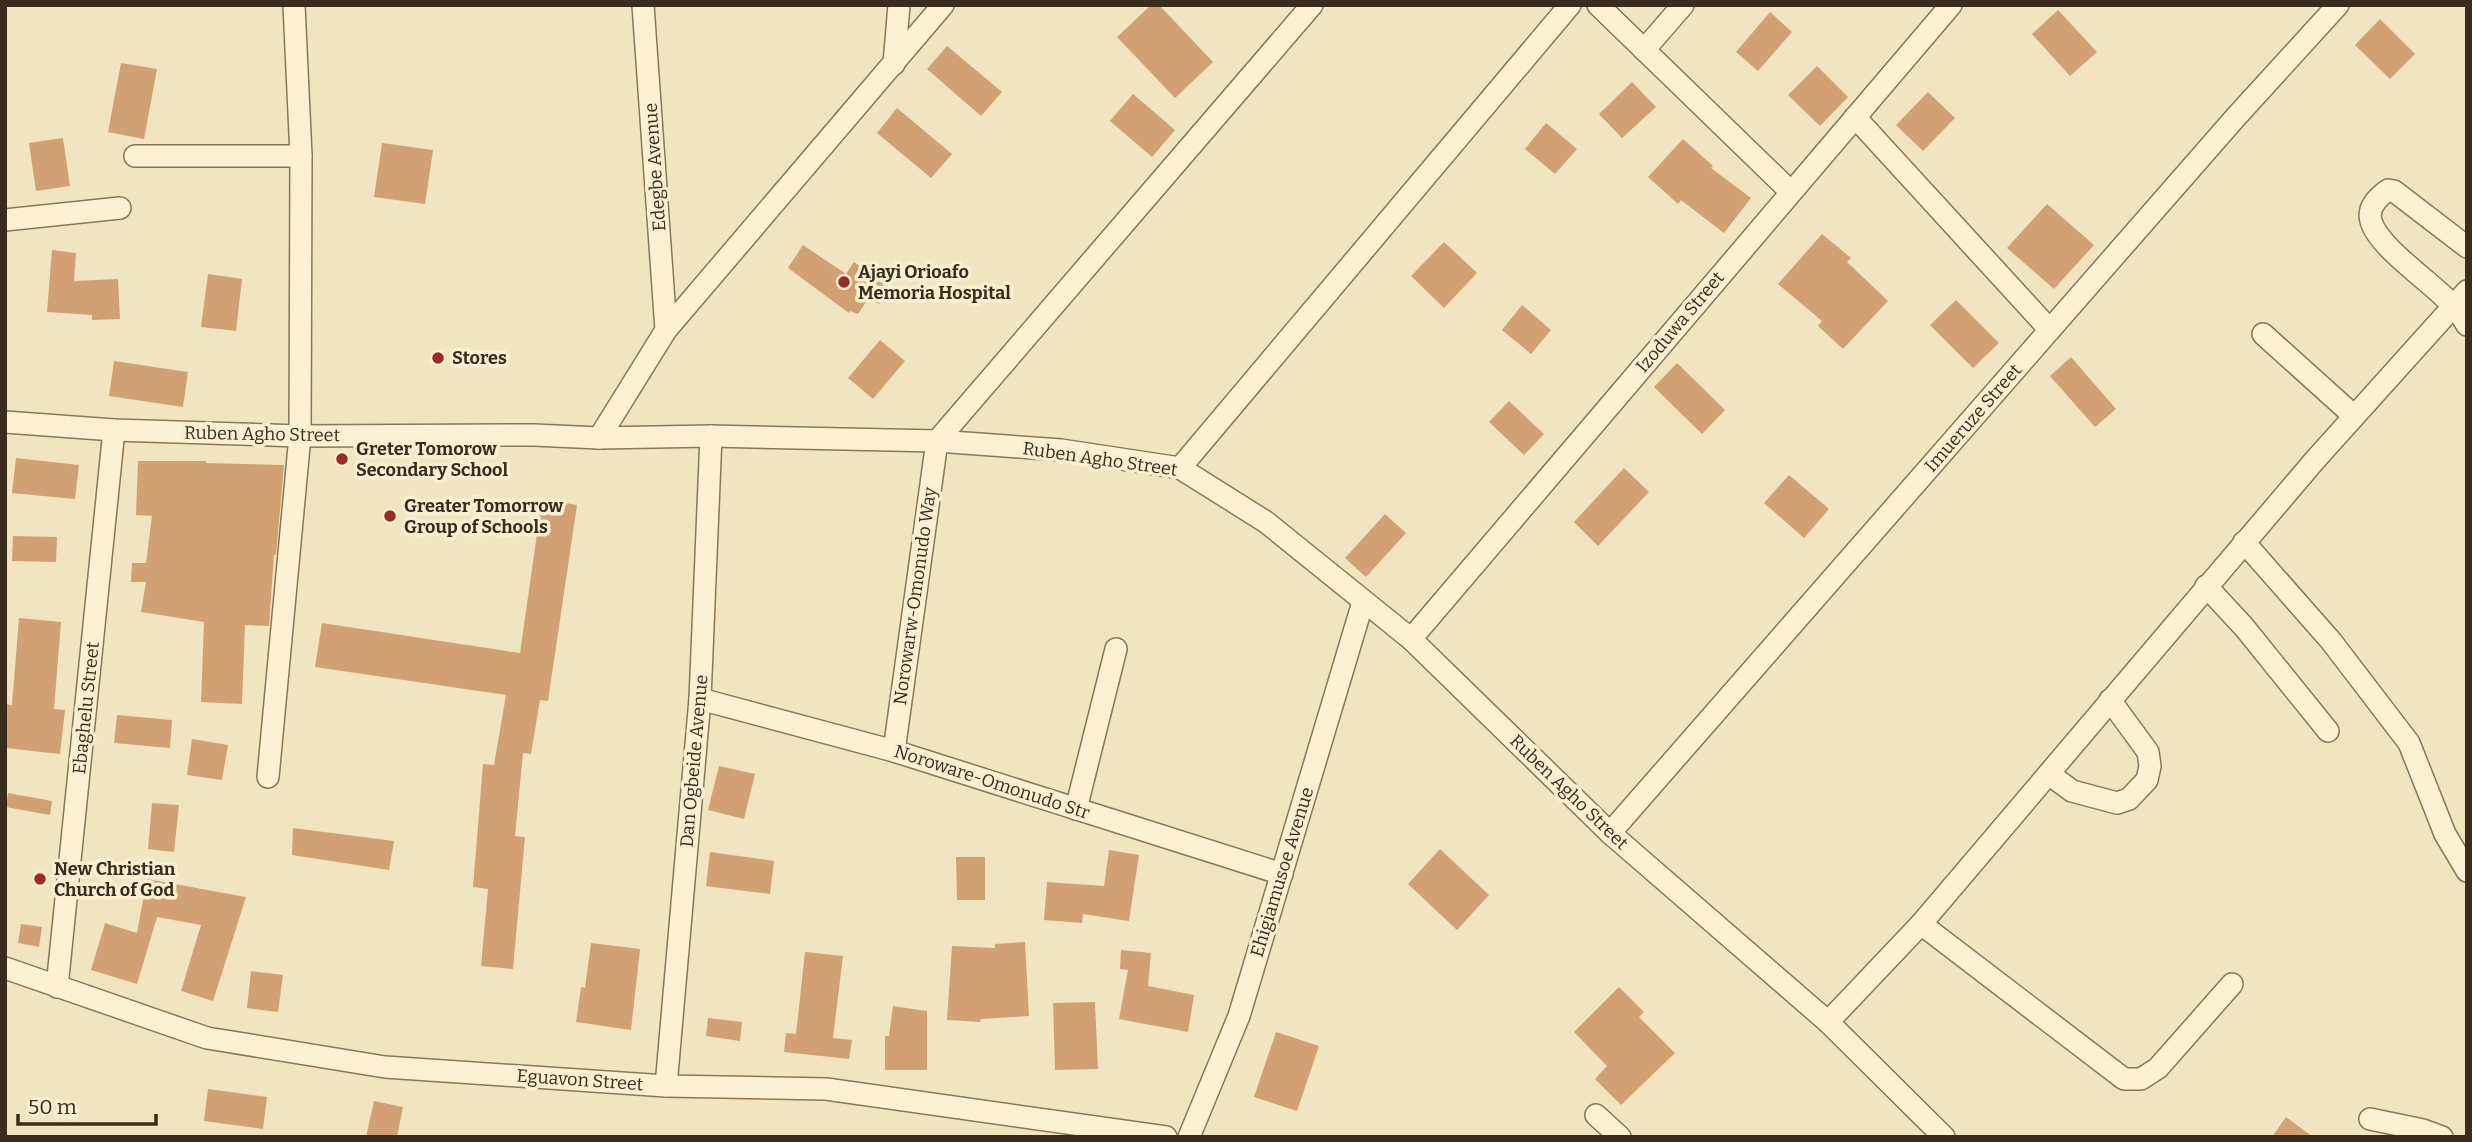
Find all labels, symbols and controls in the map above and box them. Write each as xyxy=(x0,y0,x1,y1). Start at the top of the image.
street label: Edegbe Avenue xyxy=(640,102,670,232)
place label: Ajayi Orioafo Memoria Hospital xyxy=(858,261,1011,304)
street label: Izoduwa Street xyxy=(1631,267,1729,377)
marker: Ajayi Orioafo Memoria Hospital xyxy=(836,274,852,290)
place label: Stores xyxy=(452,347,507,369)
marker: Stores xyxy=(430,350,446,366)
street label: Imueruze Street xyxy=(1920,359,2026,477)
street label: Ruben Agho Street xyxy=(184,422,341,446)
street label: Ruben Agho Street xyxy=(1021,437,1179,481)
place label: Greter Tomorow Secondary School xyxy=(356,438,508,481)
marker: Greter Tomorow Secondary School xyxy=(334,451,350,467)
street label: Norowarw-Omonudo Way xyxy=(889,485,941,706)
place label: Greater Tomorrow Group of Schools xyxy=(404,495,564,538)
marker: Greater Tomorrow Group of Schools xyxy=(382,508,398,524)
street label: Ebaghelu Street xyxy=(68,640,104,775)
street label: Dan Ogbeide Avenue xyxy=(675,674,713,848)
street label: Ruben Agho Street xyxy=(1505,730,1633,854)
street label: Noroware-Omonudo Str xyxy=(891,740,1093,824)
street label: Ehigiamusoe Avenue xyxy=(1246,784,1318,960)
place label: New Christian Church of God xyxy=(54,858,176,901)
marker: New Christian Church of God xyxy=(32,871,48,887)
street label: Eguavon Street xyxy=(516,1065,644,1095)
scale bar xyxy=(18,1082,156,1126)
text: 50 m xyxy=(28,1094,77,1120)

